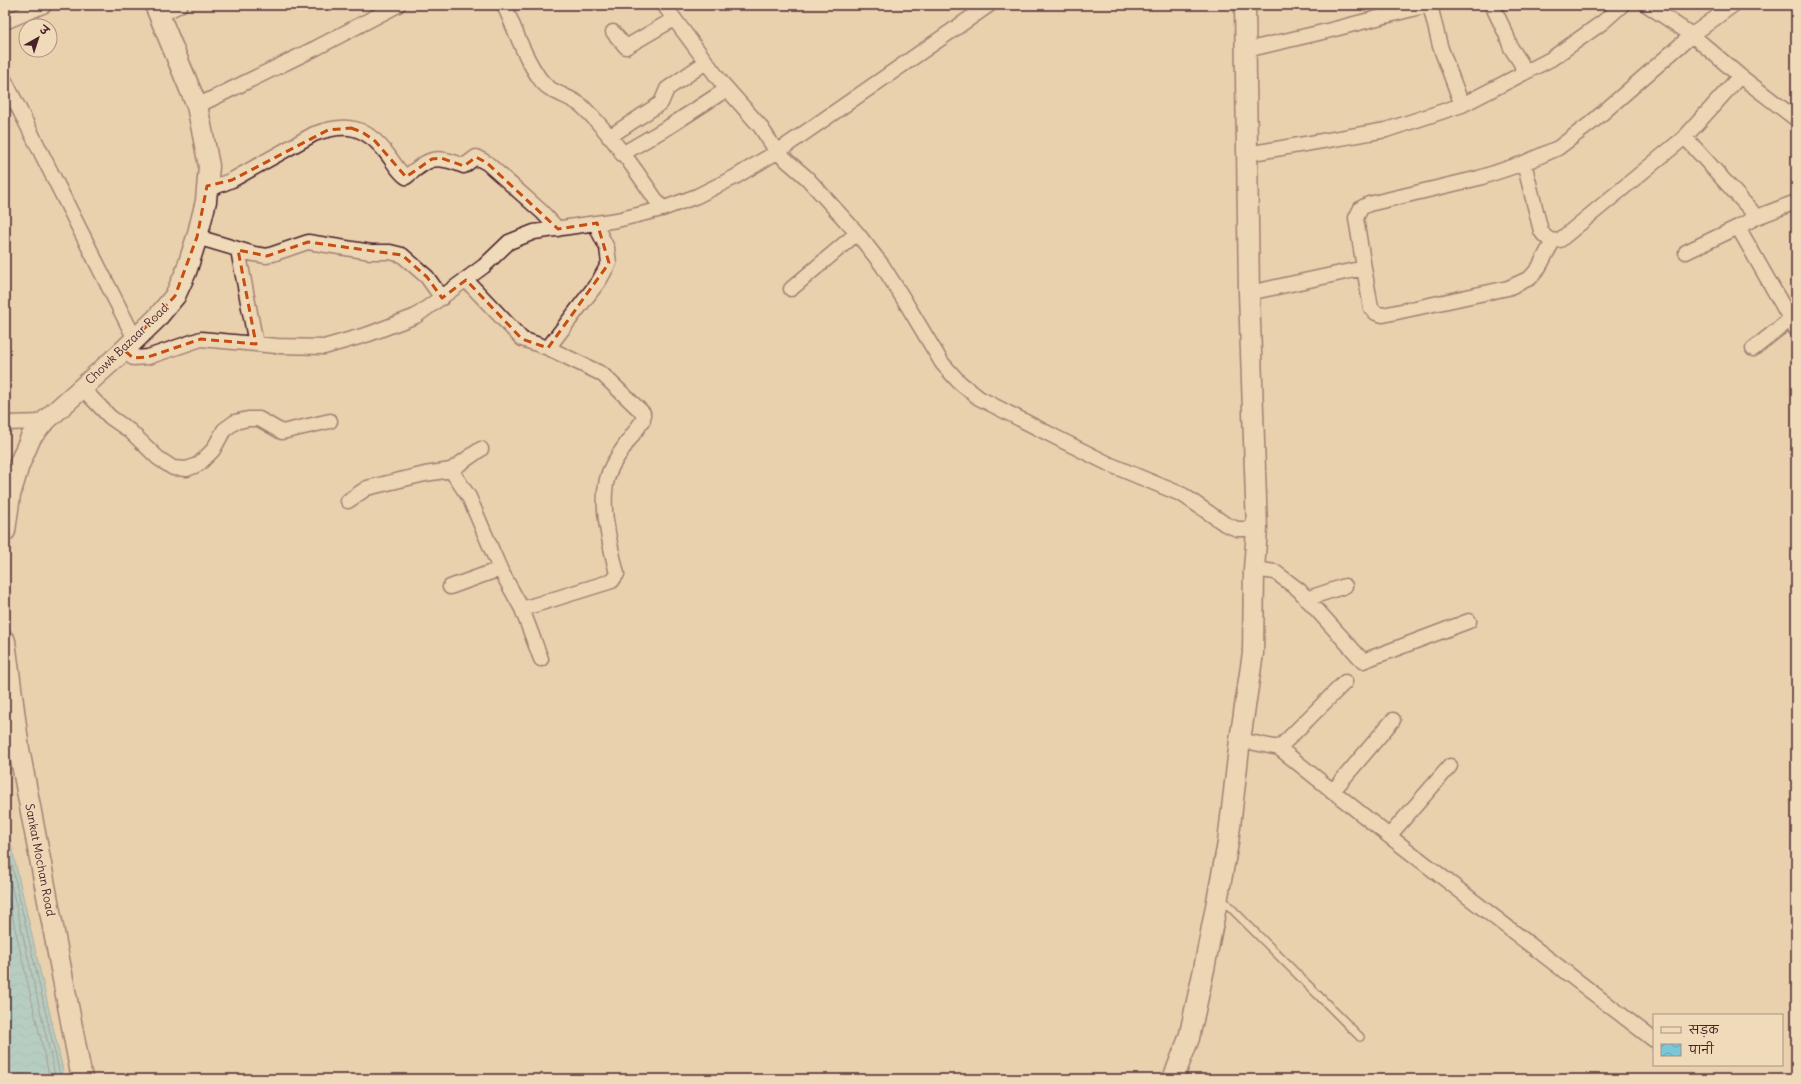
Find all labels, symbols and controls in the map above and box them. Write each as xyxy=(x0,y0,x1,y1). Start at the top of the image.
north arrow xyxy=(18,18,58,58)
text: उ xyxy=(36,22,53,39)
street label: Chowk Bazaar Road xyxy=(82,300,171,387)
street label: Sankat Mochan Road xyxy=(22,802,59,918)
legend xyxy=(1653,1014,1783,1066)
text: सड़क xyxy=(1688,1022,1720,1038)
text: पानी xyxy=(1688,1041,1714,1057)

